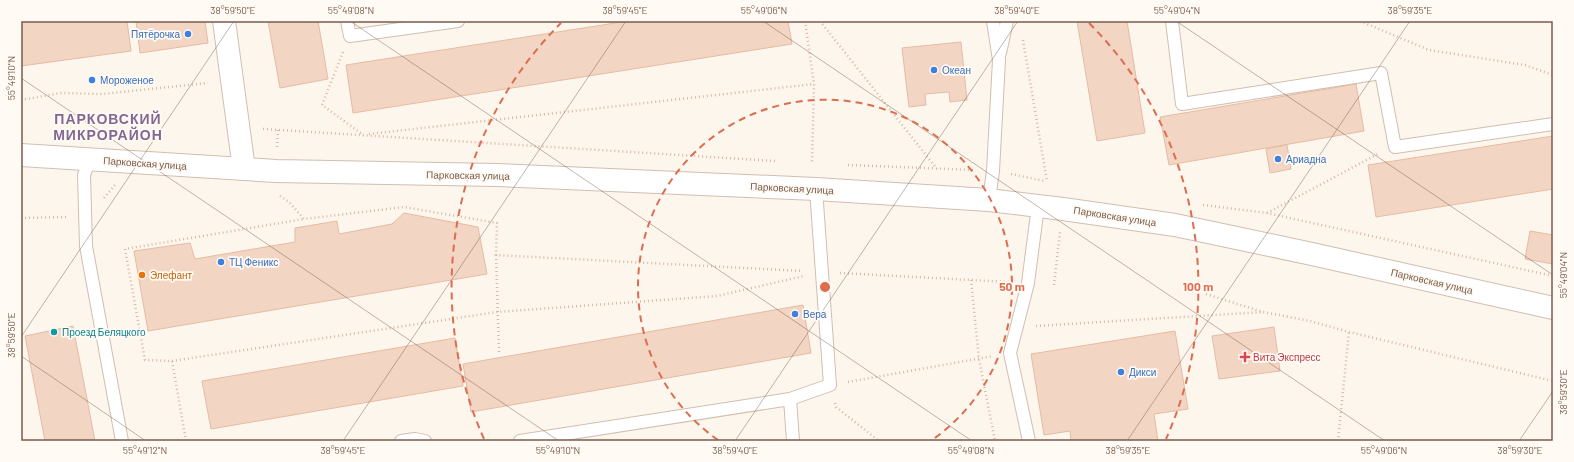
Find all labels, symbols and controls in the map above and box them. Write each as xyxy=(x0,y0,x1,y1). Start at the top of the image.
text: 38°59'50"E xyxy=(210,4,256,16)
text: 55°49'08"N xyxy=(328,4,374,16)
text: 38°59'45"E xyxy=(602,4,648,16)
text: 55°49'06"N xyxy=(741,4,787,16)
text: 38°59'40"E xyxy=(994,4,1040,16)
text: 55°49'04"N xyxy=(1154,4,1200,16)
text: 38°59'35"E xyxy=(1388,4,1432,16)
place label: Пятёрочка xyxy=(131,28,180,40)
marker: Пятёрочка xyxy=(183,29,193,39)
text: 55°49'10"N xyxy=(5,56,17,100)
place label: Океан xyxy=(942,64,971,76)
marker: Океан xyxy=(929,65,939,75)
place label: Мороженое xyxy=(100,74,154,86)
marker: Мороженое xyxy=(87,75,97,85)
district label: ПАРКОВСКИЙ МИКРОРАЙОН xyxy=(53,110,163,143)
place label: Ариадна xyxy=(1286,153,1327,165)
street label: Парковская улица xyxy=(103,154,188,172)
marker: Ариадна xyxy=(1273,154,1283,164)
street label: Парковская улица xyxy=(426,168,510,182)
street label: Парковская улица xyxy=(750,180,835,196)
street label: Парковская улица xyxy=(1073,204,1158,229)
text: 55°49'04"N xyxy=(1557,252,1569,298)
place label: ТЦ Феникс xyxy=(229,256,278,268)
marker: ТЦ Феникс xyxy=(216,257,226,267)
street label: Парковская улица xyxy=(1390,266,1475,296)
place label: Элефант xyxy=(150,269,193,281)
marker: Элефант xyxy=(137,270,147,280)
text: 50 m xyxy=(999,279,1025,293)
text: 100 m xyxy=(1183,279,1213,293)
centre of rings xyxy=(818,280,832,294)
place label: Вера xyxy=(803,308,827,320)
marker: Вера xyxy=(790,309,800,319)
text: 38°59'50"E xyxy=(5,312,17,358)
place label: Проезд Беляцкого xyxy=(62,326,146,338)
marker: Проезд Беляцкого xyxy=(49,327,59,337)
place label: Вита Экспресс xyxy=(1253,351,1321,363)
marker: Вита Экспресс xyxy=(1240,352,1250,362)
place label: Дикси xyxy=(1129,366,1156,378)
marker: Дикси xyxy=(1116,367,1126,377)
text: 38°59'30"E xyxy=(1557,369,1569,415)
text: 55°49'12"N xyxy=(123,444,167,456)
text: 38°59'45"E xyxy=(320,444,366,456)
text: 55°49'10"N xyxy=(536,444,580,456)
text: 38°59'40"E xyxy=(712,444,758,456)
text: 55°49'08"N xyxy=(948,444,994,456)
text: 38°59'35"E xyxy=(1106,444,1150,456)
text: 55°49'06"N xyxy=(1361,444,1407,456)
text: 38°59'30"E xyxy=(1497,444,1543,456)

